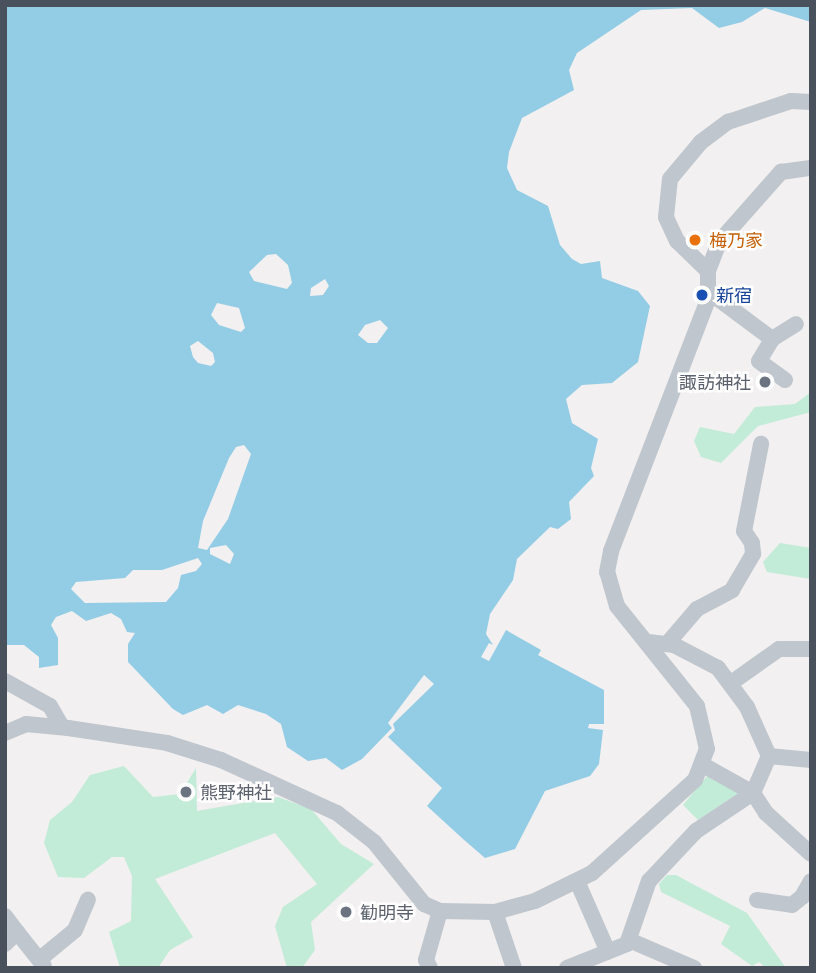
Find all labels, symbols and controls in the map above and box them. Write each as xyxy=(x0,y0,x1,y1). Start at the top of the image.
place label: 梅乃家 xyxy=(709,229,763,251)
marker: 梅乃家 xyxy=(687,232,703,248)
place label: 新宿 xyxy=(716,284,752,306)
marker: 新宿 xyxy=(694,287,710,303)
place label: 諏訪神社 xyxy=(679,371,751,393)
marker: 諏訪神社 xyxy=(757,374,773,390)
place label: 熊野神社 xyxy=(200,781,272,803)
marker: 熊野神社 xyxy=(178,784,194,800)
place label: 勧明寺 xyxy=(360,901,414,923)
marker: 勧明寺 xyxy=(338,904,354,920)

